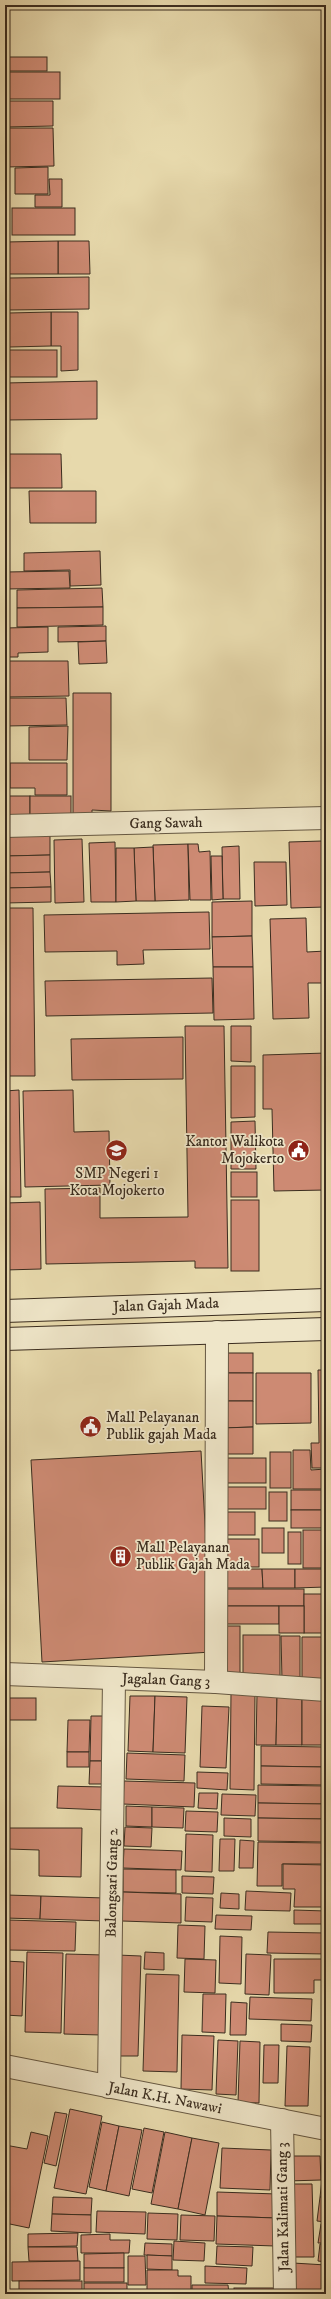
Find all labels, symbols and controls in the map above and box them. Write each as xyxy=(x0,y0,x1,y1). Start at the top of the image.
street label: Gang Sawah xyxy=(129,813,203,833)
place label: Kantor Walikota Mojokerto xyxy=(185,1132,285,1168)
school or university icon: SMP Negeri 1 Kota Mojokerto xyxy=(104,1137,130,1163)
public building icon: Kantor Walikota Mojokerto xyxy=(286,1137,312,1163)
place label: SMP Negeri 1 Kota Mojokerto xyxy=(70,1164,164,1200)
street label: Jalan Gajah Mada xyxy=(111,1294,220,1316)
place label: Mall Pelayanan Publik gajah Mada xyxy=(106,1408,217,1444)
public building icon: Mall Pelayanan Publik gajah Mada xyxy=(77,1413,103,1439)
place label: Mall Pelayanan Publik Gajah Mada xyxy=(136,1538,250,1574)
building icon: Mall Pelayanan Publik Gajah Mada xyxy=(108,1543,134,1569)
street label: Jagalan Gang 3 xyxy=(119,1669,211,1691)
street label: Balongsari Gang 2 xyxy=(102,1828,122,1938)
street label: Jalan K.H. Nawawi xyxy=(105,2077,223,2118)
street label: Jalan Kalimati Gang 3 xyxy=(272,2142,294,2274)

